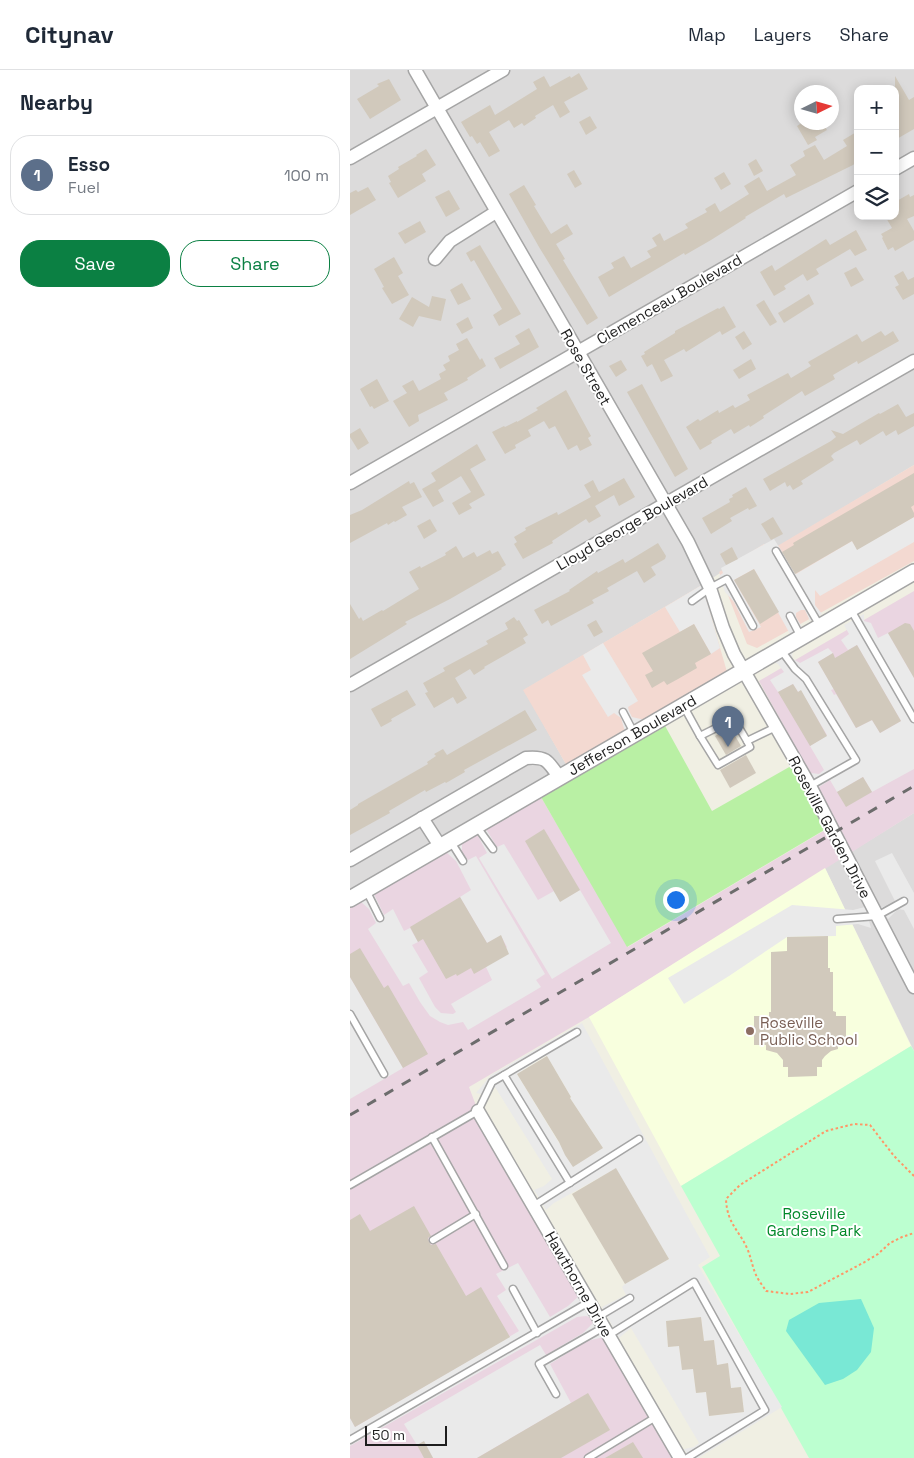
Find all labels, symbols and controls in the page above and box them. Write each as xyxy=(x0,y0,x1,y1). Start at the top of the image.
text: Citynav xyxy=(25,19,114,50)
text: Map xyxy=(688,23,726,46)
text: Layers xyxy=(754,23,811,46)
text: Share xyxy=(839,23,889,46)
north arrow xyxy=(794,85,839,130)
map controls xyxy=(854,85,899,220)
button: + xyxy=(854,85,899,130)
text: Nearby xyxy=(20,89,93,116)
button: − xyxy=(854,130,899,175)
text: Esso xyxy=(68,152,110,177)
text: 1 xyxy=(33,165,41,186)
text: 100 m xyxy=(284,165,329,186)
button: layers xyxy=(854,175,899,220)
text: Fuel xyxy=(68,177,100,198)
button: Save xyxy=(20,240,170,287)
button: Share xyxy=(180,240,330,287)
street label: Clemenceau Boulevard xyxy=(593,250,745,348)
street label: Rose Street xyxy=(556,325,616,409)
street label: Lloyd George Boulevard xyxy=(553,472,711,574)
street label: Jefferson Boulevard xyxy=(564,691,700,779)
pin: 1 xyxy=(712,706,744,747)
street label: Roseville Garden Drive xyxy=(784,753,876,902)
your location xyxy=(663,887,689,913)
place label: Roseville Public School xyxy=(760,1013,858,1049)
marker: Roseville Public School xyxy=(744,1025,756,1037)
park label: Roseville Gardens Park xyxy=(767,1204,861,1240)
street label: Hawthorne Drive xyxy=(541,1228,617,1340)
scale bar xyxy=(365,1423,448,1446)
text: 50 m xyxy=(372,1426,405,1444)

